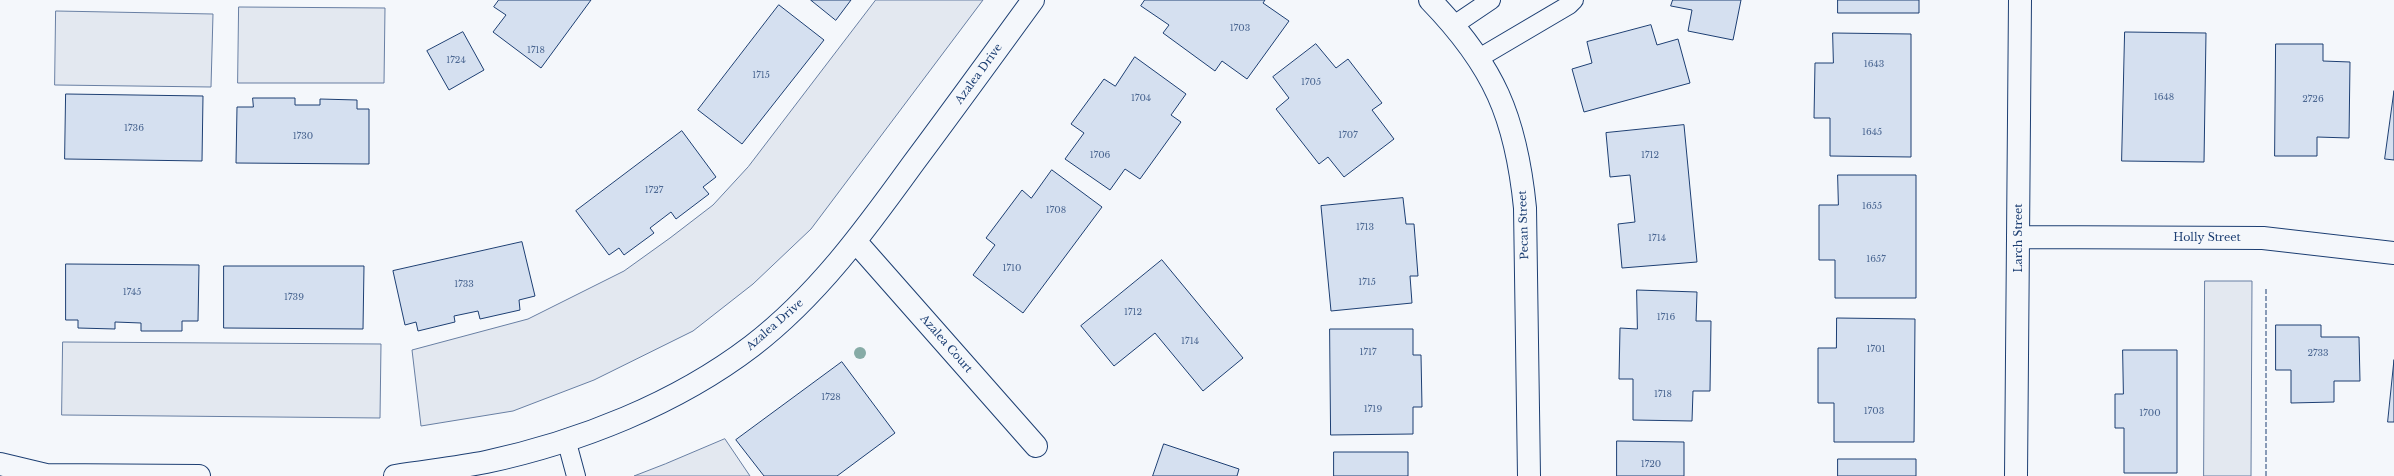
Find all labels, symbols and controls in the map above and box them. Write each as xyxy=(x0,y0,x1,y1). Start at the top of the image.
house number: 1703 xyxy=(1230,23,1250,33)
street label: Azalea Drive xyxy=(953,41,1005,107)
house number: 1718 xyxy=(527,45,545,55)
house number: 1724 xyxy=(446,55,466,65)
house number: 1643 xyxy=(1864,59,1884,69)
house number: 1715 xyxy=(752,70,770,80)
house number: 1705 xyxy=(1301,77,1321,87)
house number: 1648 xyxy=(2154,92,2174,102)
house number: 1704 xyxy=(1131,93,1151,103)
house number: 2726 xyxy=(2302,94,2324,104)
house number: 1736 xyxy=(124,123,144,133)
house number: 1645 xyxy=(1862,127,1882,137)
house number: 1707 xyxy=(1338,130,1358,140)
house number: 1730 xyxy=(293,131,313,141)
house number: 1706 xyxy=(1090,150,1110,160)
house number: 1712 xyxy=(1641,150,1659,160)
house number: 1727 xyxy=(645,185,663,195)
street label: Pecan Street xyxy=(1516,190,1532,260)
house number: 1655 xyxy=(1862,201,1882,211)
street label: Larch Street xyxy=(2012,204,2026,272)
house number: 1708 xyxy=(1046,205,1066,215)
house number: 1713 xyxy=(1356,222,1374,232)
street label: Holly Street xyxy=(2173,231,2241,245)
house number: 1714 xyxy=(1648,233,1666,243)
house number: 1657 xyxy=(1866,254,1886,264)
house number: 1710 xyxy=(1003,263,1021,273)
house number: 1715 xyxy=(1358,277,1376,287)
house number: 1733 xyxy=(454,279,474,289)
house number: 1745 xyxy=(123,287,141,297)
house number: 1739 xyxy=(284,292,304,302)
street label: Azalea Drive xyxy=(744,297,806,353)
house number: 1712 xyxy=(1124,307,1142,317)
street label: Azalea Court xyxy=(917,312,975,376)
house number: 1716 xyxy=(1657,312,1675,322)
house number: 1714 xyxy=(1181,336,1199,346)
house number: 1701 xyxy=(1867,344,1885,354)
house number: 1717 xyxy=(1359,347,1377,357)
house number: 2733 xyxy=(2307,348,2329,358)
house number: 1718 xyxy=(1654,389,1672,399)
house number: 1728 xyxy=(821,392,841,402)
house number: 1719 xyxy=(1364,404,1382,414)
house number: 1703 xyxy=(1864,406,1884,416)
house number: 1700 xyxy=(2139,408,2161,418)
house number: 1720 xyxy=(1641,459,1661,469)

